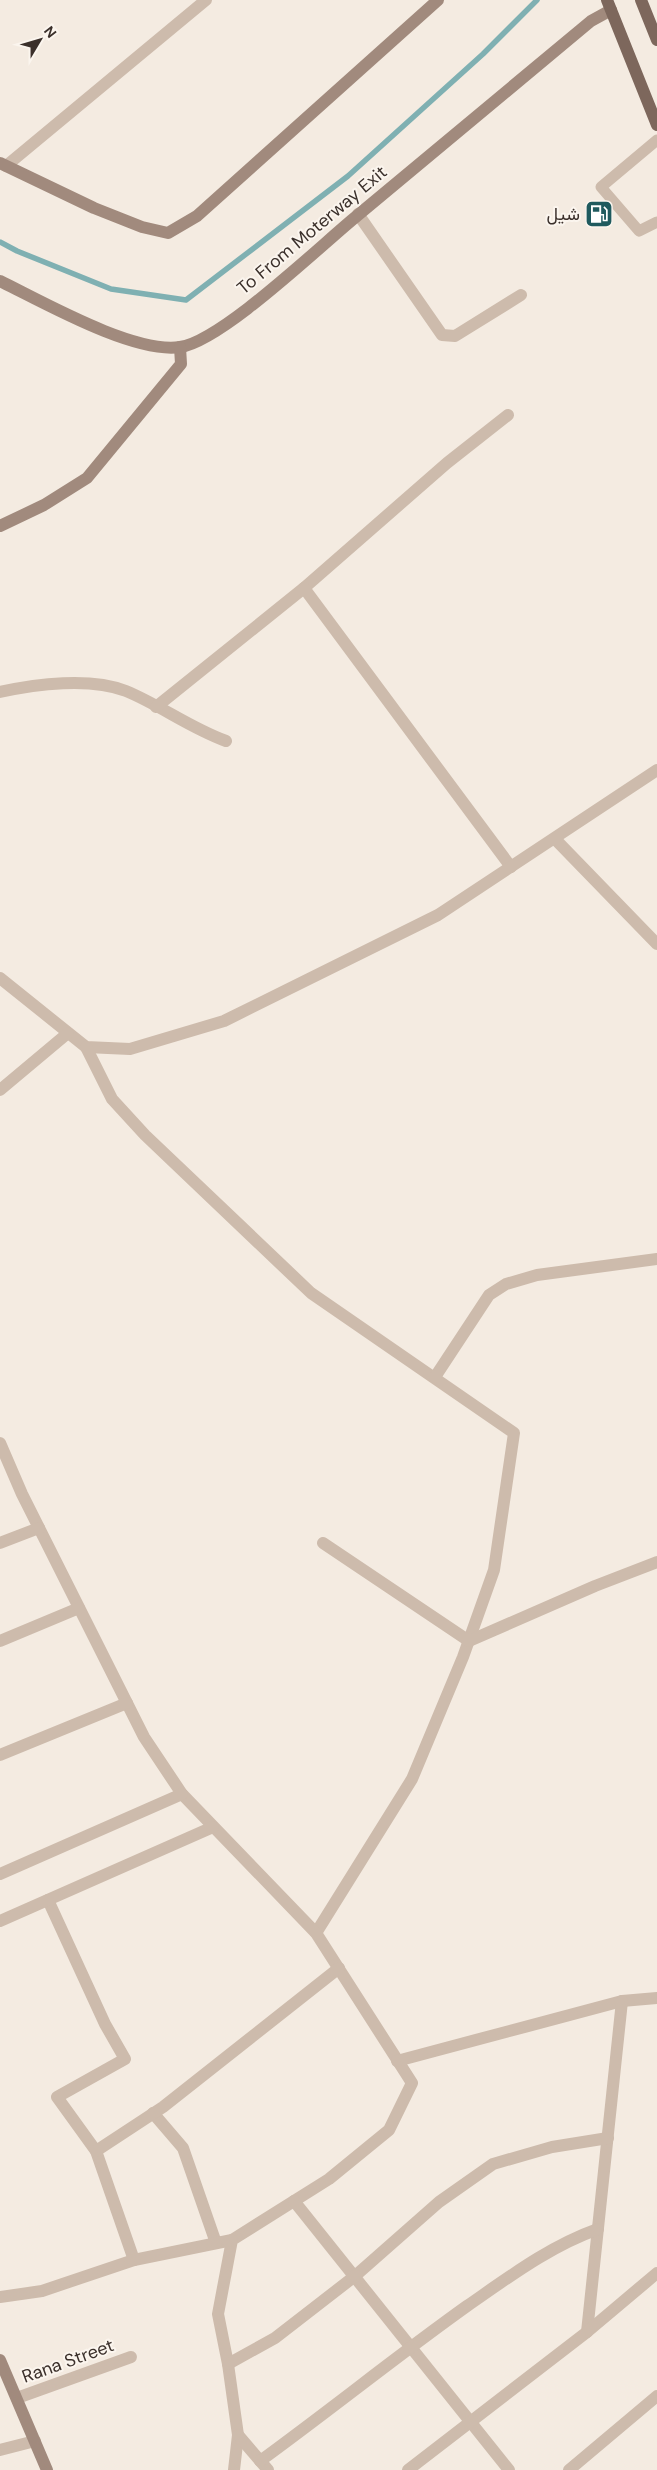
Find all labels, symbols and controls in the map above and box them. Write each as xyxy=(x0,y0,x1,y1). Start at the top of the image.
north arrow xyxy=(15,15,65,65)
text: N xyxy=(40,22,60,42)
street label: To From Moterway Exit xyxy=(232,160,392,300)
fuel station icon: شیل xyxy=(584,199,614,229)
place label: شیل xyxy=(547,202,580,226)
street label: Rana Street xyxy=(19,2333,117,2389)

